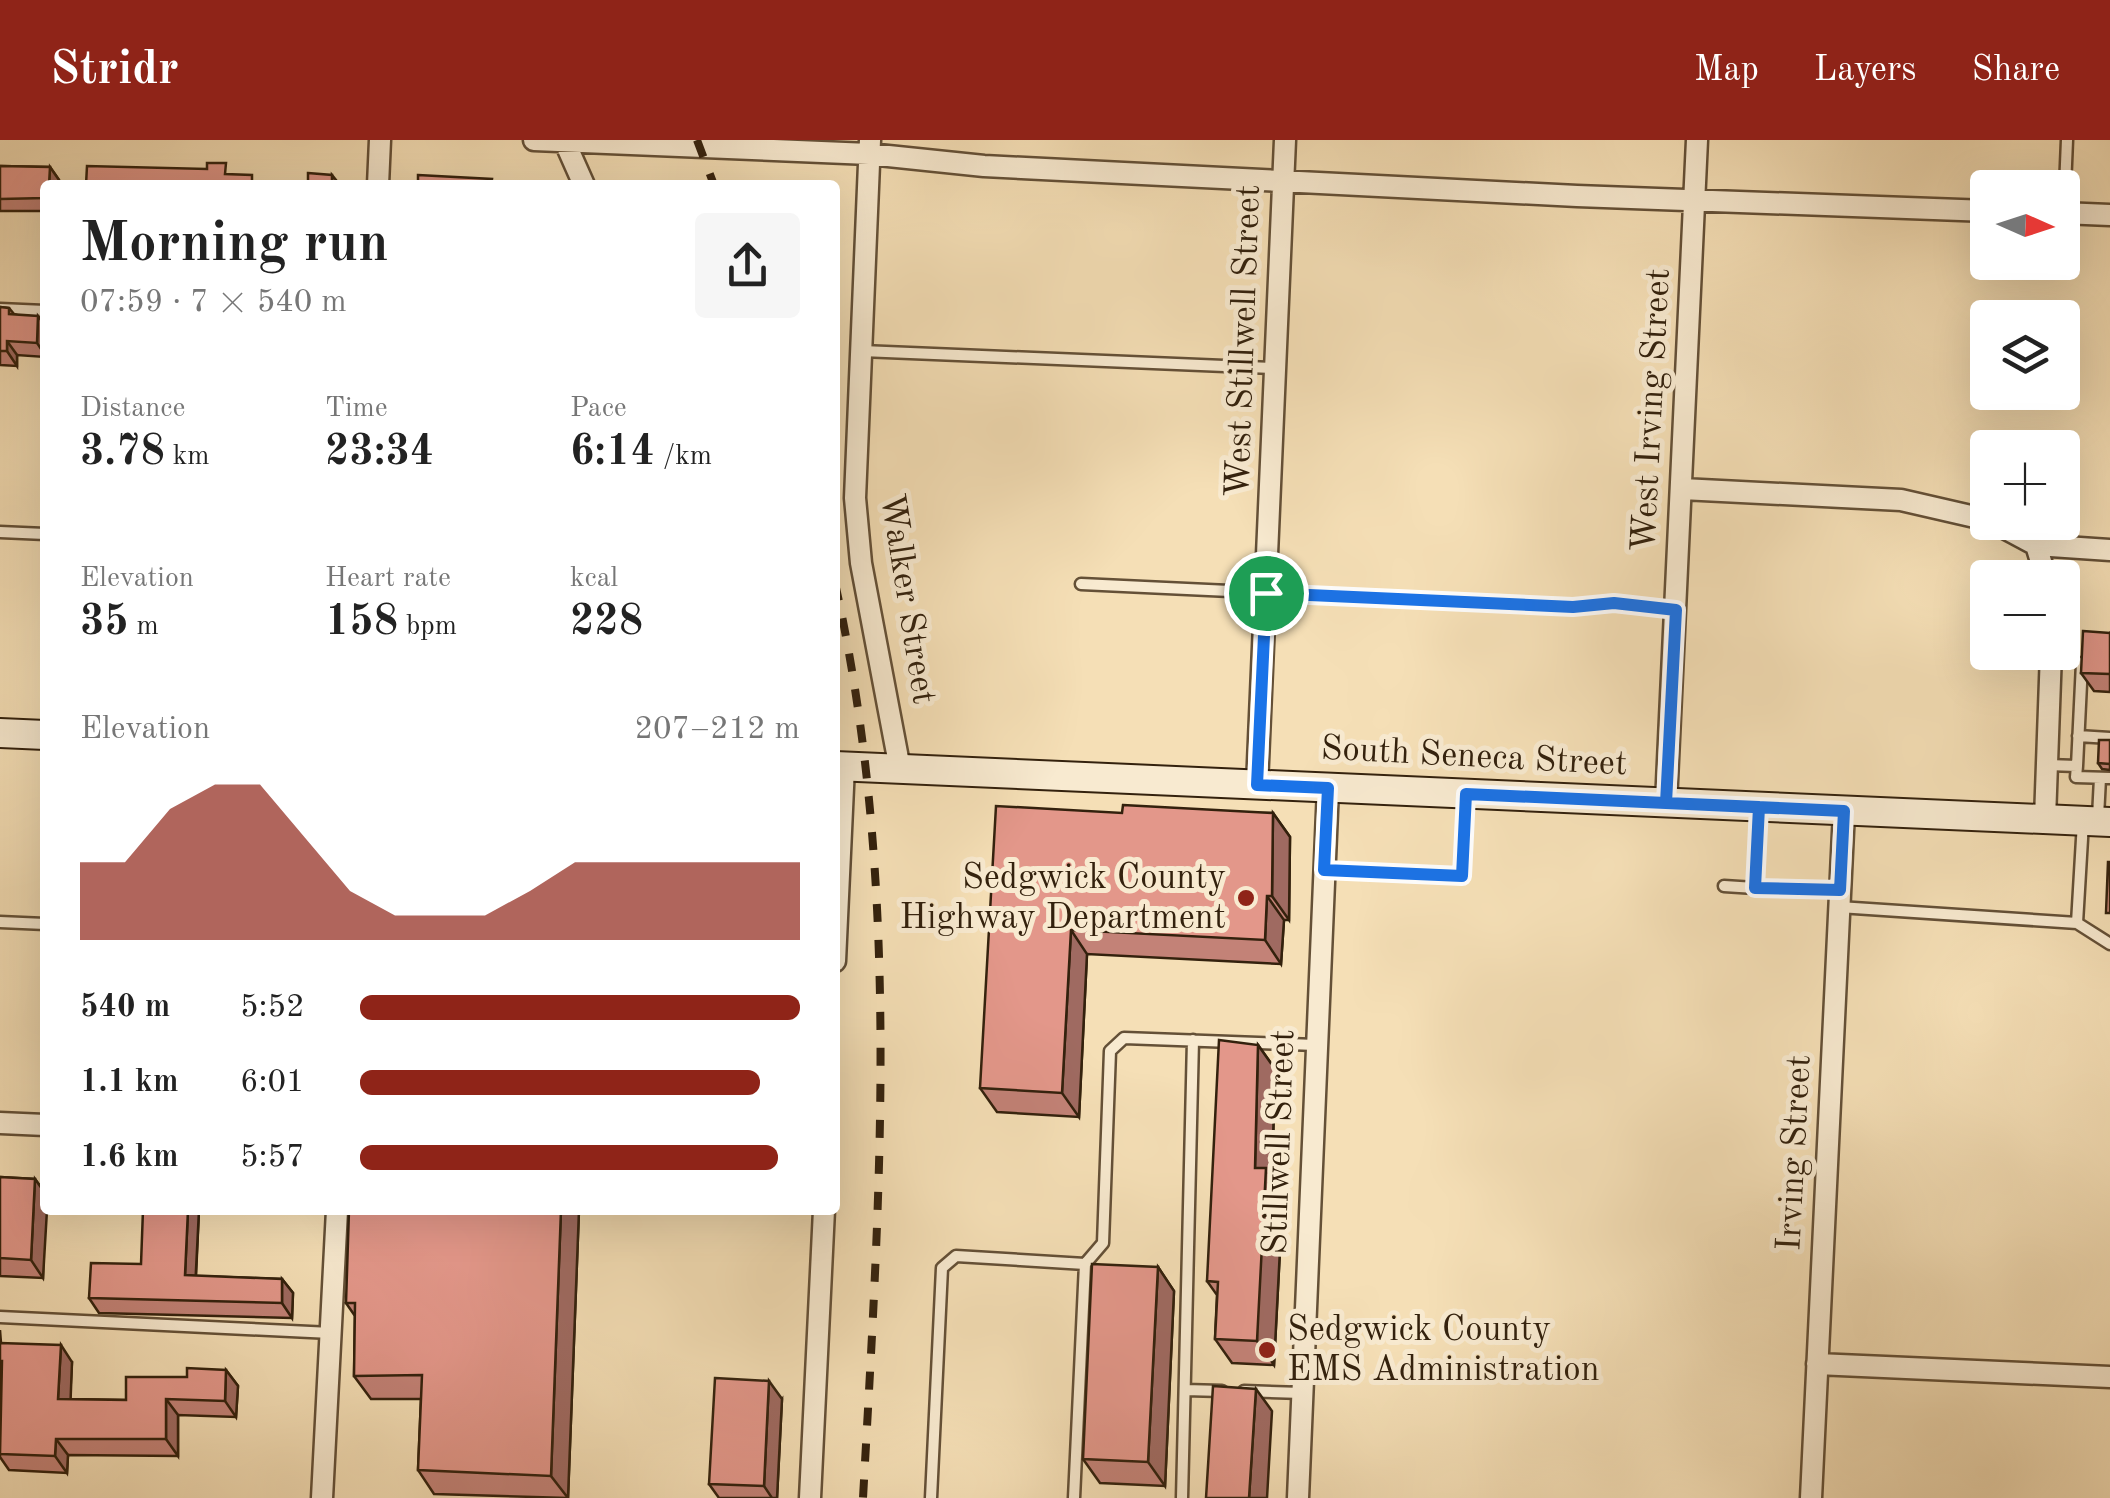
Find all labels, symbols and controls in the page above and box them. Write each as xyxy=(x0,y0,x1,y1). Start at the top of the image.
text: Stridr xyxy=(50,46,179,94)
text: Map xyxy=(1694,53,1759,88)
text: Layers xyxy=(1814,53,1917,88)
text: Share xyxy=(1972,53,2060,88)
north arrow xyxy=(1970,170,2080,280)
map controls xyxy=(1970,170,2080,670)
street label: West Stillwell Street xyxy=(1221,184,1267,498)
button: share xyxy=(695,213,800,318)
text: Morning run xyxy=(80,218,389,273)
street label: West Irving Street xyxy=(1627,267,1677,553)
text: 07:59 · 7 × 540 m xyxy=(80,287,347,319)
button: layers xyxy=(1970,300,2080,410)
text: Distance xyxy=(80,395,185,423)
text: Time xyxy=(325,395,388,423)
text: Pace xyxy=(570,395,627,423)
button: + xyxy=(1970,430,2080,540)
text: 3.78 xyxy=(80,432,165,474)
text: 23:34 xyxy=(325,432,434,474)
text: 6:14 xyxy=(570,432,655,474)
text: km xyxy=(165,443,209,471)
text: /km xyxy=(655,443,712,471)
street label: Walker Street xyxy=(873,491,941,707)
pin xyxy=(1224,551,1309,636)
button: − xyxy=(1970,560,2080,670)
text: Elevation xyxy=(80,565,194,593)
text: Heart rate xyxy=(325,565,451,593)
text: kcal xyxy=(570,565,618,593)
icon: arrive xyxy=(1239,566,1294,621)
text: 35 xyxy=(80,602,129,644)
text: 158 xyxy=(325,602,398,644)
text: 228 xyxy=(570,602,643,644)
text: m xyxy=(129,613,159,641)
text: bpm xyxy=(398,613,457,641)
text: Elevation xyxy=(80,714,210,746)
text: 207–212 m xyxy=(634,714,800,746)
street label: South Seneca Street xyxy=(1320,731,1628,783)
place label: Sedgwick County Highway Department xyxy=(899,861,1226,936)
marker: Sedgwick County Highway Department xyxy=(1235,887,1257,909)
text: 540 m xyxy=(80,992,170,1024)
text: 5:52 xyxy=(240,992,305,1024)
street label: Stillwell Street xyxy=(1259,1029,1301,1255)
street label: Irving Street xyxy=(1772,1054,1818,1252)
text: 1.1 km xyxy=(80,1067,179,1099)
text: 6:01 xyxy=(240,1067,305,1099)
text: 1.6 km xyxy=(80,1142,179,1174)
text: 5:57 xyxy=(240,1142,305,1174)
place label: Sedgwick County EMS Administration xyxy=(1287,1313,1600,1388)
marker: Sedgwick County EMS Administration xyxy=(1256,1339,1278,1361)

